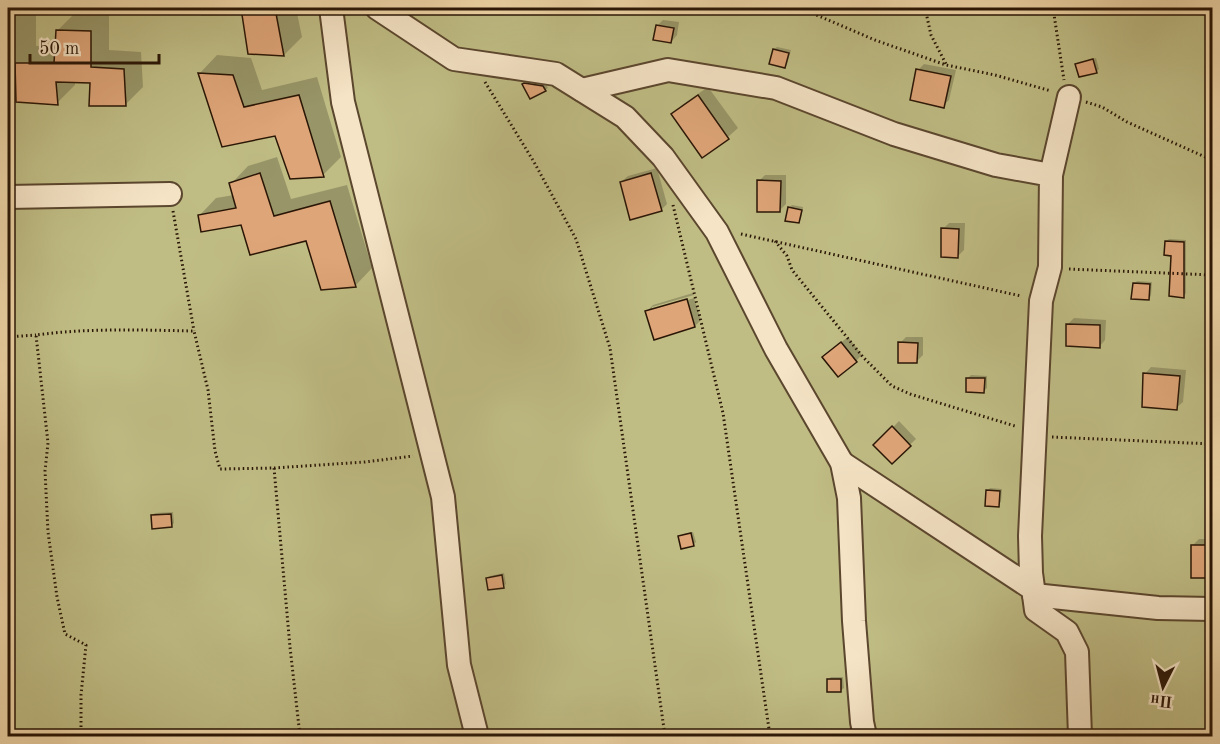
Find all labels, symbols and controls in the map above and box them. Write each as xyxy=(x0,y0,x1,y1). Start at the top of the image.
scale bar xyxy=(30,27,159,65)
text: 50 m xyxy=(39,40,79,58)
north arrow xyxy=(1133,657,1193,717)
text: Пн xyxy=(1150,691,1173,709)

